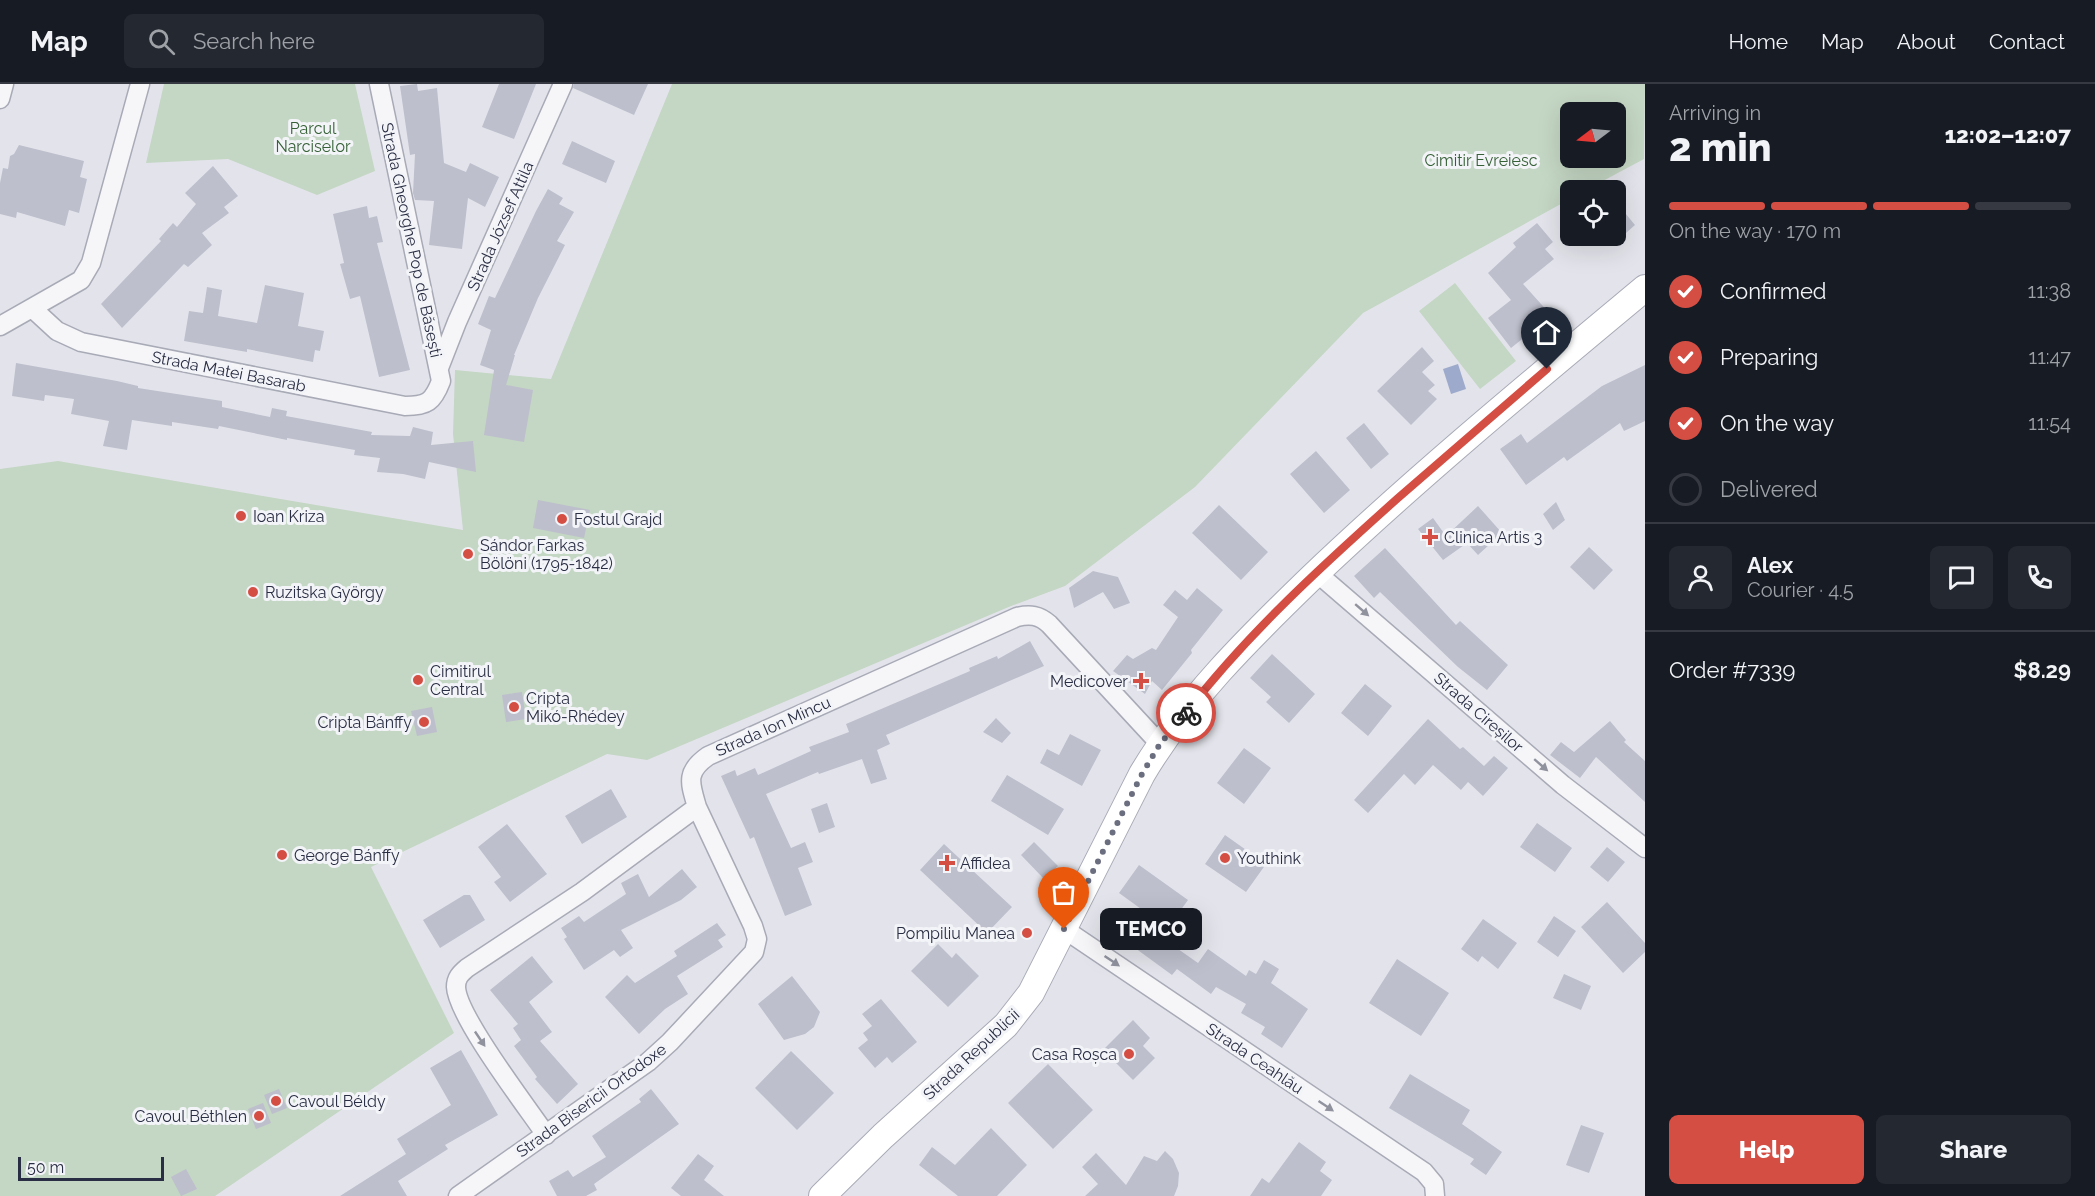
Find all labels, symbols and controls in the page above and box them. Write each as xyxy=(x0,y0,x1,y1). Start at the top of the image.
search box xyxy=(124,14,544,68)
text: Map xyxy=(30,25,88,58)
icon: search xyxy=(145,25,178,58)
text: Search here xyxy=(193,28,315,54)
text: Home xyxy=(1729,29,1788,54)
text: Map xyxy=(1821,29,1864,54)
text: About xyxy=(1897,29,1956,54)
text: Contact xyxy=(1989,29,2065,54)
text: Arriving in xyxy=(1669,101,1761,125)
north arrow xyxy=(1560,102,1626,168)
map controls xyxy=(1560,102,1626,246)
park label: Parcul Narciselor xyxy=(275,119,351,156)
street label: Strada Gheorghe Pop de Băsești xyxy=(377,121,446,359)
text: 12:02–12:07 xyxy=(1945,122,2071,148)
text: 2 min xyxy=(1669,124,1772,170)
park label: Cimitir Evreiesc xyxy=(1425,151,1538,170)
street label: Strada József Attila xyxy=(463,159,538,294)
button: locate xyxy=(1560,180,1626,246)
text: On the way · 170 m xyxy=(1669,219,1841,243)
icon: check xyxy=(1669,275,1702,308)
text: Confirmed xyxy=(1720,278,1827,304)
text: 11:38 xyxy=(2028,279,2071,303)
pin xyxy=(1521,307,1572,369)
icon: home xyxy=(1530,316,1563,349)
icon: check xyxy=(1669,341,1702,374)
text: Preparing xyxy=(1720,344,1818,370)
text: 11:47 xyxy=(2029,345,2071,369)
street label: Strada Matei Basarab xyxy=(150,347,308,396)
icon: check xyxy=(1669,407,1702,440)
text: On the way xyxy=(1720,410,1834,436)
text: 11:54 xyxy=(2028,411,2071,435)
text: Delivered xyxy=(1720,476,1818,502)
place label: Ioan Kriza xyxy=(253,507,324,526)
marker: Ioan Kriza xyxy=(234,509,248,523)
place label: Fostul Grajd xyxy=(574,510,662,529)
marker: Fostul Grajd xyxy=(555,512,569,526)
marker: Clinica Artis 3 xyxy=(1421,528,1439,546)
place label: Clinica Artis 3 xyxy=(1444,528,1542,547)
place label: Sándor Farkas Bölöni (1795-1842) xyxy=(480,536,613,573)
button: person xyxy=(1669,546,1732,609)
button: chat xyxy=(1930,546,1993,609)
button: phone xyxy=(2008,546,2071,609)
marker: Sándor Farkas Bölöni (1795-1842) xyxy=(461,547,475,561)
text: Alex xyxy=(1747,552,1793,578)
text: Courier · 4.5 xyxy=(1747,578,1854,602)
place label: Ruzitska György xyxy=(265,583,384,602)
marker: Ruzitska György xyxy=(246,585,260,599)
one-way arrow xyxy=(1354,603,1369,616)
text: Order #7339 xyxy=(1669,657,1795,683)
text: $8.29 xyxy=(2013,657,2071,683)
place label: Cimitirul Central xyxy=(430,662,492,699)
street label: Strada Cireșilor xyxy=(1430,668,1527,757)
place label: Medicover xyxy=(1050,672,1128,691)
marker: Medicover xyxy=(1132,672,1150,690)
marker: Cimitirul Central xyxy=(411,673,425,687)
courier xyxy=(1156,683,1216,743)
place label: Cripta Mikó-Rhédey xyxy=(526,689,625,726)
street label: Strada Ion Mincu xyxy=(713,693,834,760)
icon: bike xyxy=(1170,697,1203,730)
marker: Cripta Mikó-Rhédey xyxy=(507,700,521,714)
place label: Cripta Bánffy xyxy=(317,713,412,732)
marker: Cripta Bánffy xyxy=(417,715,431,729)
one-way arrow xyxy=(1533,758,1548,771)
place label: George Bánffy xyxy=(294,846,400,865)
marker: George Bánffy xyxy=(275,848,289,862)
place label: Youthink xyxy=(1237,849,1301,868)
marker: Youthink xyxy=(1218,851,1232,865)
marker: Affidea xyxy=(938,854,956,872)
place label: Affidea xyxy=(960,854,1010,873)
pin xyxy=(1038,867,1089,929)
icon: bag xyxy=(1047,876,1080,909)
callout: TEMCO xyxy=(1100,908,1202,950)
text: TEMCO xyxy=(1116,917,1186,941)
place label: Pompiliu Manea xyxy=(896,924,1015,943)
marker: Pompiliu Manea xyxy=(1020,926,1034,940)
one-way arrow xyxy=(1104,956,1121,967)
street label: Strada Republicii xyxy=(919,1005,1023,1104)
street label: Strada Ceahlău xyxy=(1203,1019,1307,1098)
one-way arrow xyxy=(474,1030,486,1046)
street label: Strada Bisericii Ortodoxe xyxy=(513,1040,670,1161)
place label: Casa Roșca xyxy=(1032,1045,1117,1064)
marker: Casa Roșca xyxy=(1122,1047,1136,1061)
place label: Cavoul Béldy xyxy=(288,1092,386,1111)
marker: Cavoul Béldy xyxy=(269,1094,283,1108)
one-way arrow xyxy=(1318,1100,1334,1111)
place label: Cavoul Béthlen xyxy=(135,1107,247,1126)
marker: Cavoul Béthlen xyxy=(252,1109,266,1123)
button: Help xyxy=(1669,1115,1864,1184)
button: Share xyxy=(1876,1115,2071,1184)
scale bar xyxy=(18,1154,164,1182)
text: 50 m xyxy=(27,1158,64,1177)

